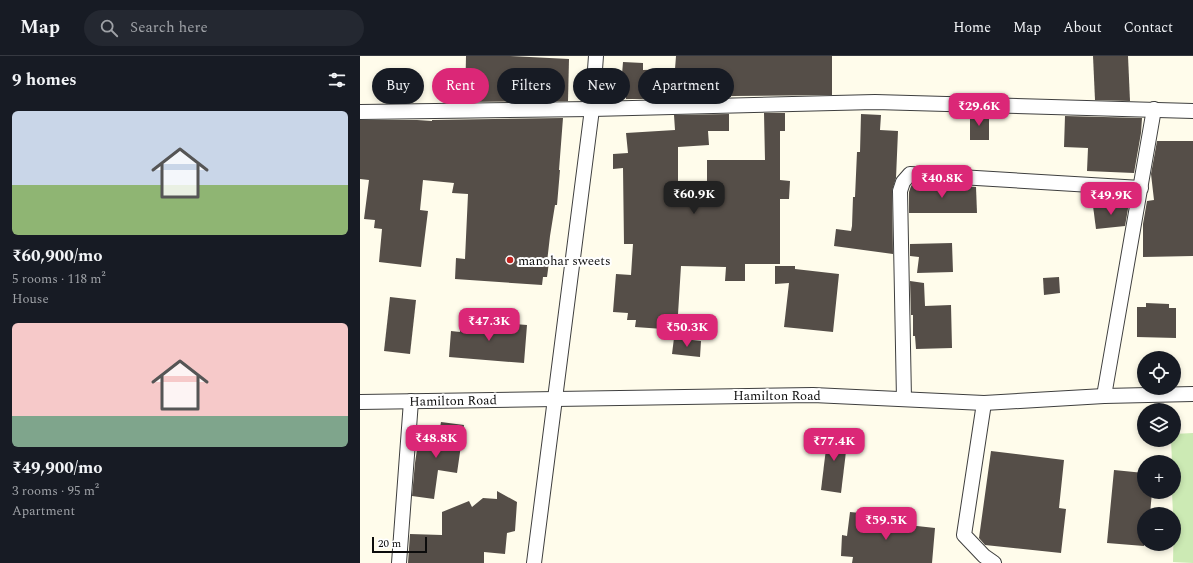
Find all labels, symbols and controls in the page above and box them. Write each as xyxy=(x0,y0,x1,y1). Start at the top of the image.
search box xyxy=(84,10,364,46)
text: Map xyxy=(20,13,60,42)
text: Search here xyxy=(130,16,208,39)
icon: search xyxy=(98,17,120,39)
text: Home xyxy=(953,17,991,38)
text: Map xyxy=(1013,17,1041,38)
text: About xyxy=(1063,17,1102,38)
text: Contact xyxy=(1124,17,1173,38)
text: 9 homes xyxy=(12,67,77,93)
chip: Buy xyxy=(372,68,424,104)
chip: Rent xyxy=(432,68,489,104)
chip: Filters xyxy=(497,68,565,104)
chip: New xyxy=(573,68,630,104)
chip: Apartment xyxy=(638,68,734,104)
icon: filters xyxy=(326,69,348,91)
pin: ₹29.6K xyxy=(946,93,1012,127)
text: ₹29.6K xyxy=(958,96,1000,116)
icon: home xyxy=(144,137,216,209)
pin: ₹40.8K xyxy=(909,165,975,199)
text: ₹40.8K xyxy=(921,168,963,188)
pin: ₹60.9K xyxy=(661,181,727,215)
pin: ₹49.9K xyxy=(1078,182,1144,216)
text: ₹60.9K xyxy=(673,184,715,204)
text: ₹49.9K xyxy=(1090,185,1132,205)
text: ₹60,900/mo xyxy=(12,243,103,269)
place label: manohar sweets xyxy=(518,251,611,271)
marker: manohar sweets xyxy=(505,255,515,265)
text: 5 rooms · 118 m² xyxy=(12,269,106,289)
text: House xyxy=(12,289,49,309)
pin: ₹47.3K xyxy=(456,308,522,342)
text: ₹47.3K xyxy=(468,311,510,331)
pin: ₹50.3K xyxy=(654,314,720,348)
text: ₹50.3K xyxy=(666,317,708,337)
icon: home xyxy=(144,349,216,421)
map controls xyxy=(1137,351,1181,551)
button: locate xyxy=(1137,351,1181,395)
street label: Hamilton Road xyxy=(733,386,821,406)
street label: Hamilton Road xyxy=(409,390,497,412)
button: layers xyxy=(1137,403,1181,447)
pin: ₹48.8K xyxy=(403,425,469,459)
text: ₹48.8K xyxy=(415,428,457,448)
pin: ₹77.4K xyxy=(801,428,867,462)
text: ₹77.4K xyxy=(813,431,855,451)
text: ₹49,900/mo xyxy=(12,455,103,481)
button: + xyxy=(1137,455,1181,499)
text: 3 rooms · 95 m² xyxy=(12,481,99,501)
text: Apartment xyxy=(12,501,75,521)
pin: ₹59.5K xyxy=(853,507,919,541)
button: − xyxy=(1137,507,1181,551)
text: ₹59.5K xyxy=(865,510,907,530)
scale bar xyxy=(372,535,427,554)
text: 20 m xyxy=(378,535,401,552)

